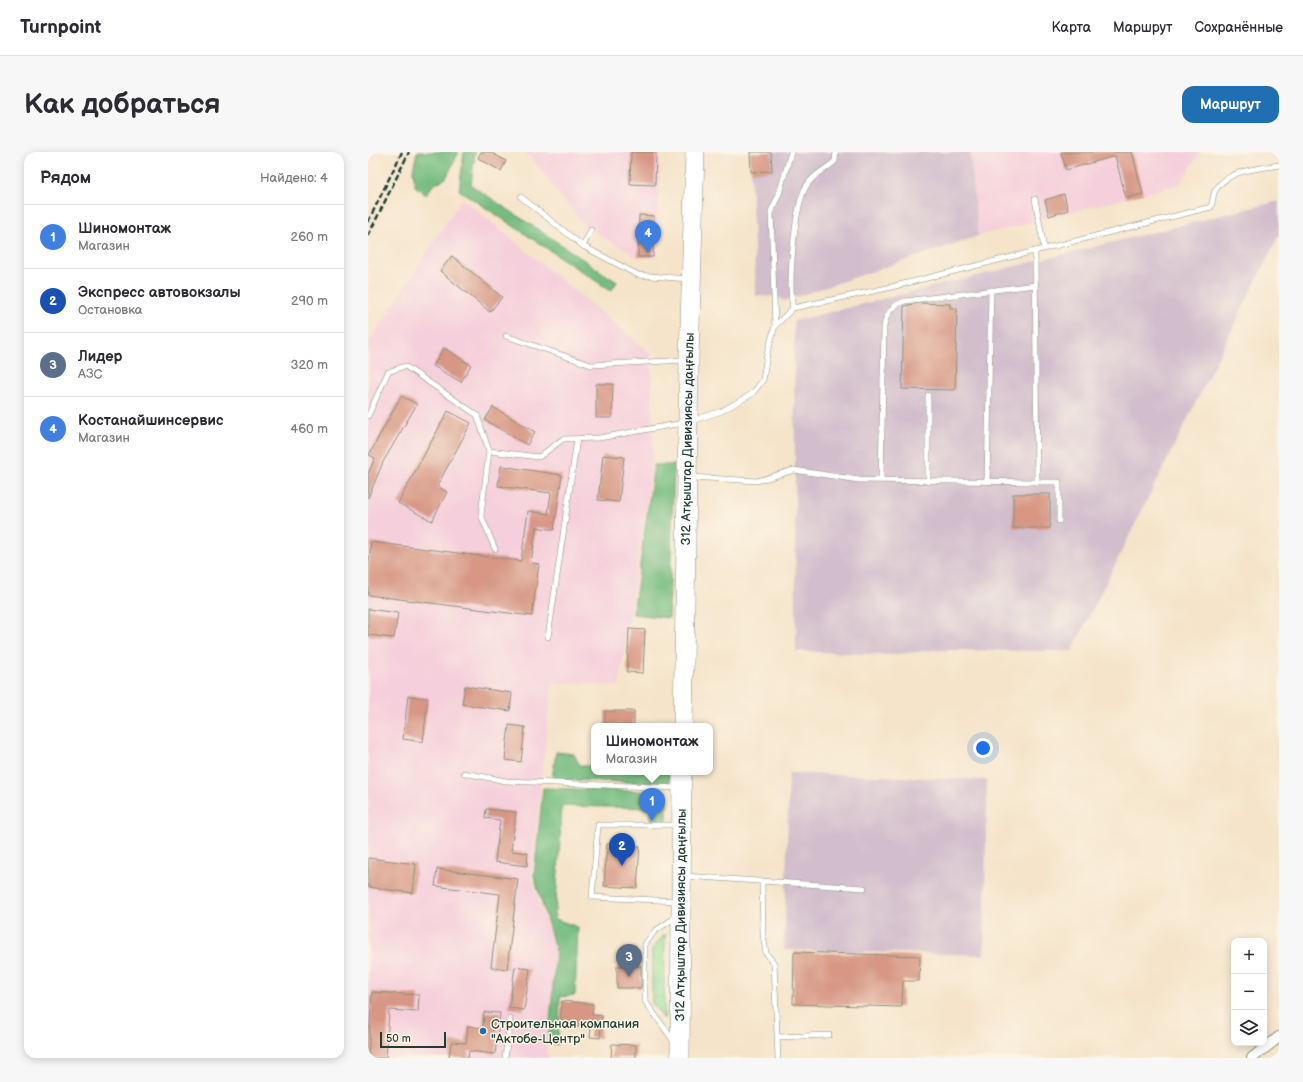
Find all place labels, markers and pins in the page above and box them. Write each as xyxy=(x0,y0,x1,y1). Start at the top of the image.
pin: 4 xyxy=(635,220,661,253)
pin: 1 xyxy=(639,788,665,821)
pin: 2 xyxy=(609,833,635,866)
pin: 3 xyxy=(616,944,642,977)
place label: Строительная компания "Актобе-Центр" xyxy=(491,1016,639,1047)
marker: Строительная компания "Актобе-Центр" xyxy=(478,1026,488,1036)

